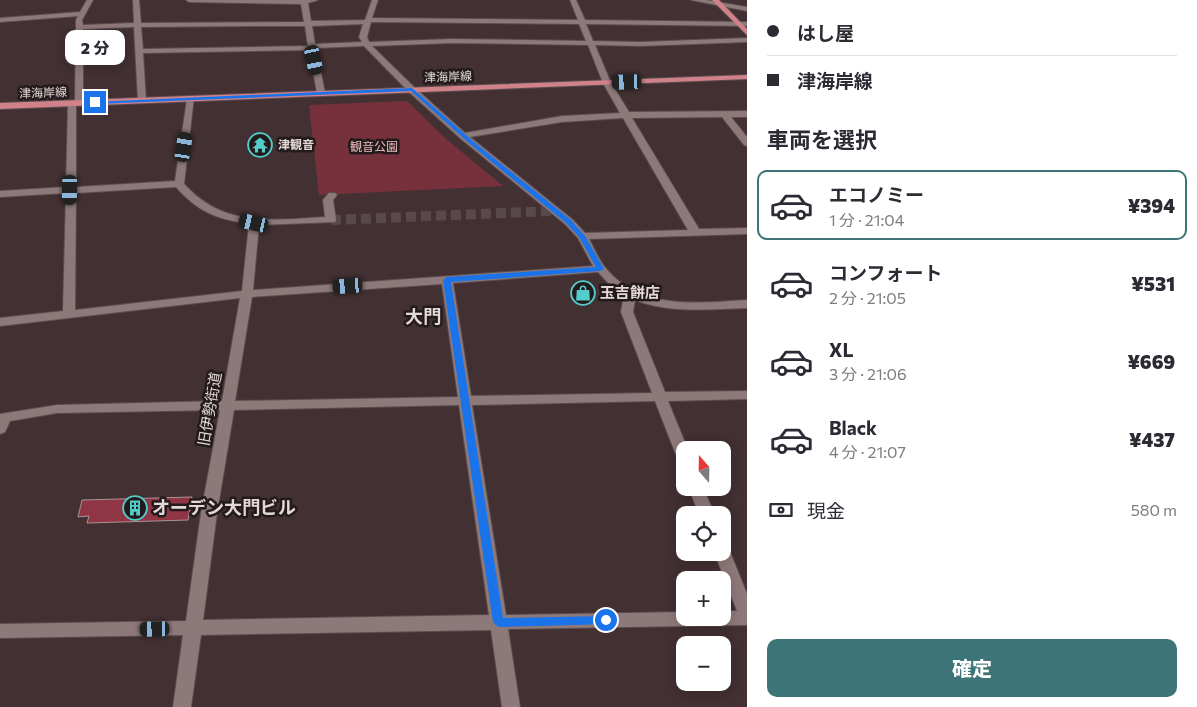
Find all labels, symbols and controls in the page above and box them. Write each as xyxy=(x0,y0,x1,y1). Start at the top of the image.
text: はし屋 xyxy=(797,21,854,44)
callout: 2 分 xyxy=(65,29,125,64)
text: 2 分 xyxy=(81,38,109,57)
car xyxy=(303,44,324,76)
street label: 津海岸線 xyxy=(424,68,472,84)
text: 津海岸線 xyxy=(797,69,873,92)
car xyxy=(611,74,642,90)
street label: 津海岸線 xyxy=(19,84,67,100)
route end xyxy=(84,91,106,113)
text: 車両を選択 xyxy=(767,126,877,153)
car xyxy=(174,131,193,163)
temple icon: 津観音 xyxy=(247,132,273,158)
place label: 津観音 xyxy=(278,137,314,151)
park label: 観音公園 xyxy=(350,139,398,153)
car xyxy=(62,175,77,205)
icon: car xyxy=(769,183,814,228)
text: エコノミー xyxy=(829,183,924,206)
text: ¥394 xyxy=(1128,194,1175,217)
text: 1 分 · 21:04 xyxy=(829,210,904,229)
car xyxy=(237,212,270,234)
icon: car xyxy=(769,261,814,306)
text: コンフォート xyxy=(829,261,942,284)
text: ¥531 xyxy=(1131,272,1175,295)
car xyxy=(332,277,363,295)
shop icon: 玉吉餅店 xyxy=(570,280,596,306)
place label: 玉吉餅店 xyxy=(600,283,660,301)
text: 2 分 · 21:05 xyxy=(829,288,906,307)
district label: 大門 xyxy=(405,305,441,327)
text: XL xyxy=(829,338,854,361)
icon: car xyxy=(769,339,814,384)
text: ¥669 xyxy=(1127,350,1175,373)
text: 3 分 · 21:06 xyxy=(829,364,907,383)
street label: 旧伊勢街道 xyxy=(194,370,224,447)
text: Black xyxy=(829,416,877,439)
icon: car xyxy=(769,417,814,462)
text: ¥437 xyxy=(1129,428,1175,451)
north arrow xyxy=(676,441,731,496)
map controls xyxy=(676,441,731,691)
text: 4 分 · 21:07 xyxy=(829,442,906,461)
building icon: オーデン大門ビル xyxy=(122,495,148,521)
place label: オーデン大門ビル xyxy=(152,496,296,518)
icon: cash xyxy=(767,496,795,524)
text: 現金 xyxy=(807,499,845,522)
text: 580 m xyxy=(1131,500,1177,519)
button: locate xyxy=(676,506,731,561)
button: + xyxy=(676,571,731,626)
route start xyxy=(595,609,617,631)
car xyxy=(139,621,170,637)
button: − xyxy=(676,636,731,691)
button: 確定 xyxy=(767,639,1177,697)

